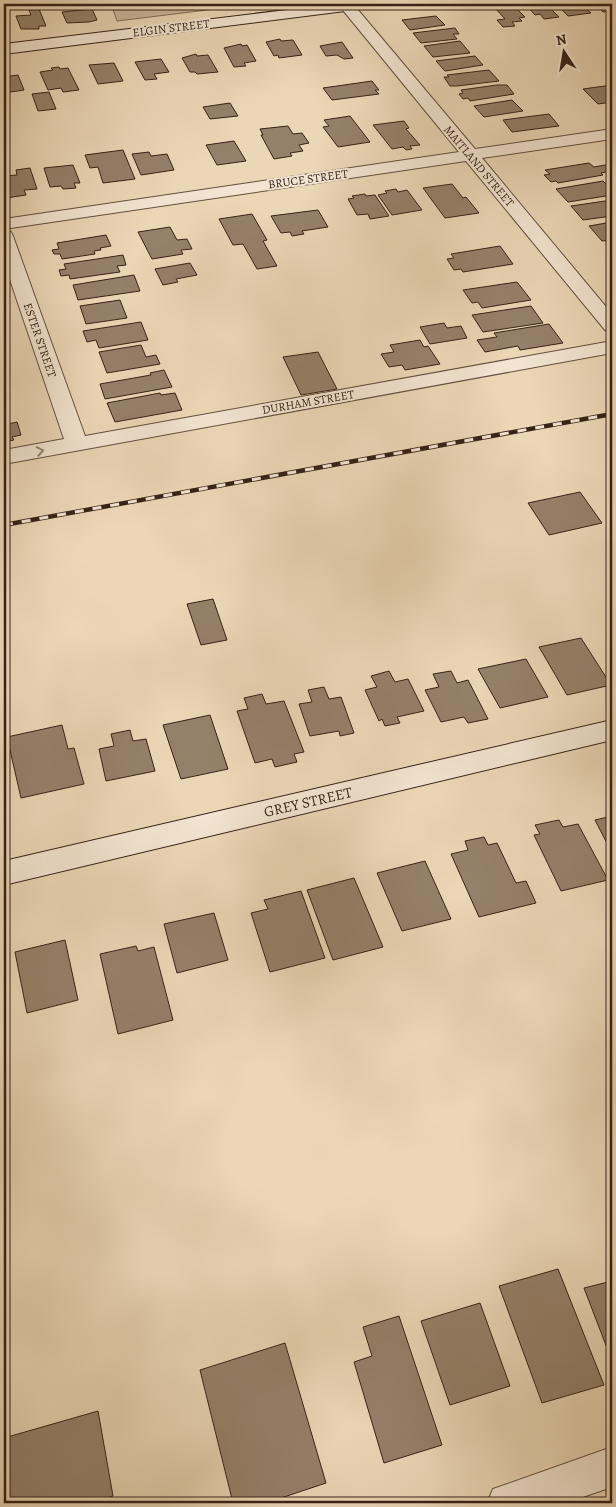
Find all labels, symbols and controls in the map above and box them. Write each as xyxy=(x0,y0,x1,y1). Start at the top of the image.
street label: ELGIN STREET xyxy=(132,15,211,41)
north arrow xyxy=(538,28,588,78)
text: N xyxy=(554,29,568,50)
street label: MAITLAND STREET xyxy=(440,122,518,210)
street label: BRUCE STREET xyxy=(267,165,349,193)
street label: ESTER STREET xyxy=(20,301,60,380)
street label: DURHAM STREET xyxy=(261,386,356,418)
one-way arrow xyxy=(36,446,45,456)
street label: GREY STREET xyxy=(262,782,355,822)

